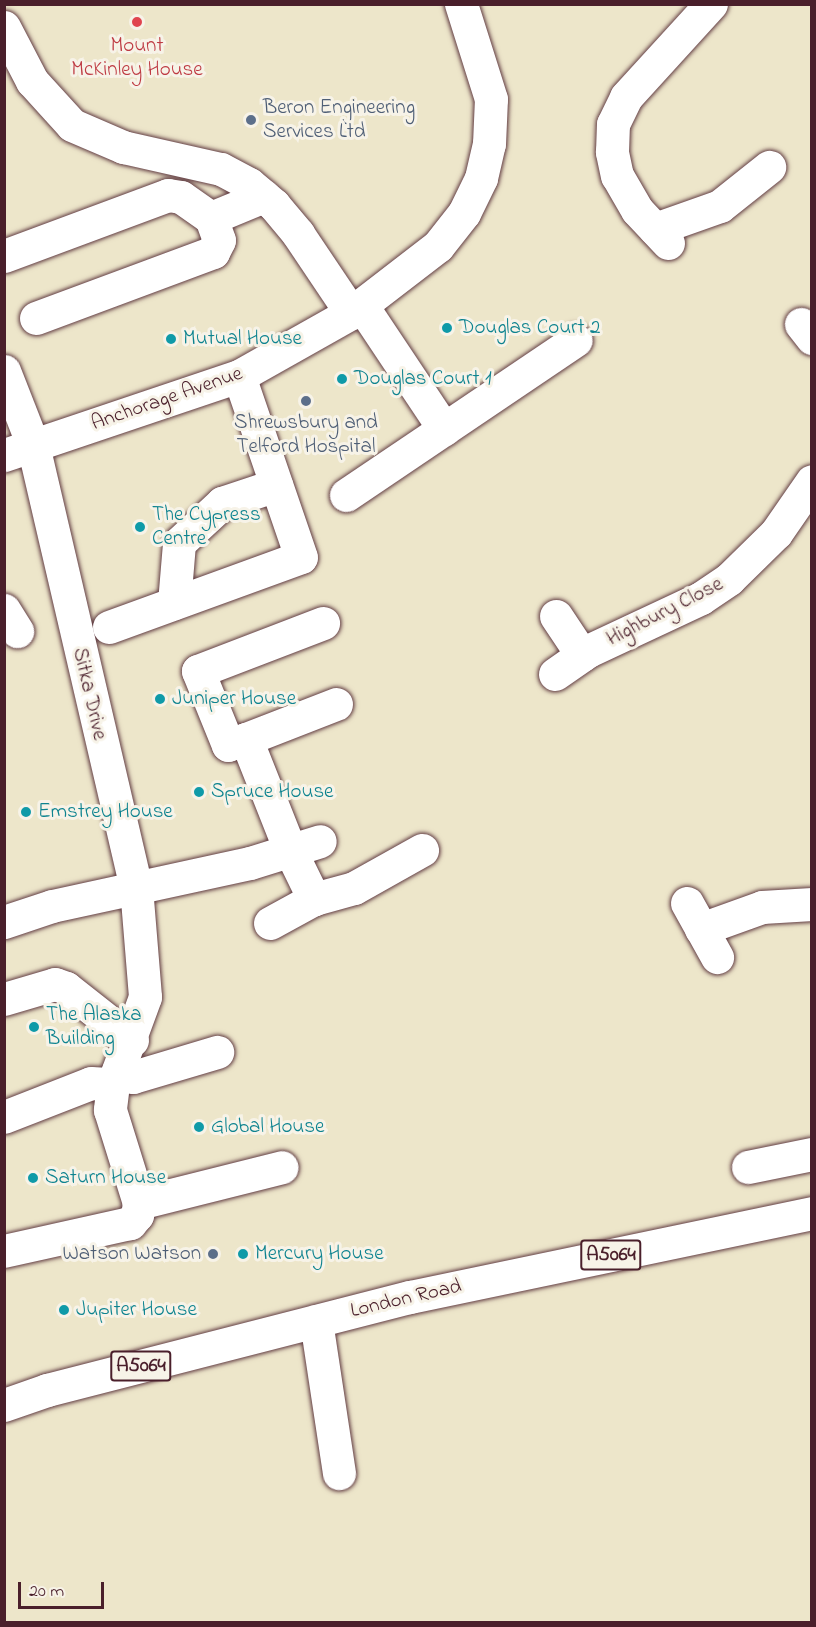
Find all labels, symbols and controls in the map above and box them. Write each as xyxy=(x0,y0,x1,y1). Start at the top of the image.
marker: Mount McKinley House xyxy=(128,13,146,31)
place label: Mount McKinley House xyxy=(71,33,203,83)
place label: Beron Engineering Services Ltd xyxy=(263,95,415,145)
marker: Beron Engineering Services Ltd xyxy=(244,113,258,127)
place label: Douglas Court 2 xyxy=(459,315,600,341)
marker: Douglas Court 2 xyxy=(440,321,454,335)
place label: Mutual House xyxy=(183,326,302,352)
marker: Mutual House xyxy=(164,332,178,346)
street label: Anchorage Avenue xyxy=(88,361,246,437)
place label: Douglas Court 1 xyxy=(354,366,492,392)
marker: Douglas Court 1 xyxy=(335,372,349,386)
marker: Shrewsbury and Telford Hospital xyxy=(299,394,313,408)
place label: Shrewsbury and Telford Hospital xyxy=(234,410,378,460)
place label: The Cypress Centre xyxy=(152,502,261,552)
marker: The Cypress Centre xyxy=(133,520,147,534)
street label: Highbury Close xyxy=(603,572,727,652)
street label: Sitka Drive xyxy=(66,645,112,743)
place label: Juniper House xyxy=(172,686,296,712)
marker: Juniper House xyxy=(153,692,167,706)
place label: Spruce House xyxy=(211,779,334,805)
marker: Spruce House xyxy=(192,785,206,799)
place label: Emstrey House xyxy=(38,799,173,825)
marker: Emstrey House xyxy=(19,805,33,819)
place label: The Alaska Building xyxy=(46,1002,142,1052)
marker: The Alaska Building xyxy=(27,1020,41,1034)
place label: Global House xyxy=(211,1114,324,1140)
marker: Global House xyxy=(192,1120,206,1134)
place label: Saturn House xyxy=(45,1165,166,1191)
marker: Saturn House xyxy=(26,1171,40,1185)
road number: A5064 xyxy=(580,1238,642,1272)
place label: Watson Watson xyxy=(62,1241,201,1267)
place label: Mercury House xyxy=(255,1241,384,1267)
marker: Watson Watson xyxy=(206,1247,220,1261)
marker: Mercury House xyxy=(236,1247,250,1261)
street label: London Road xyxy=(348,1274,464,1324)
place label: Jupiter House xyxy=(76,1297,197,1323)
marker: Jupiter House xyxy=(57,1303,71,1317)
road number: A5064 xyxy=(110,1349,172,1383)
scale bar xyxy=(21,1570,106,1608)
text: 20 m xyxy=(29,1579,64,1605)

